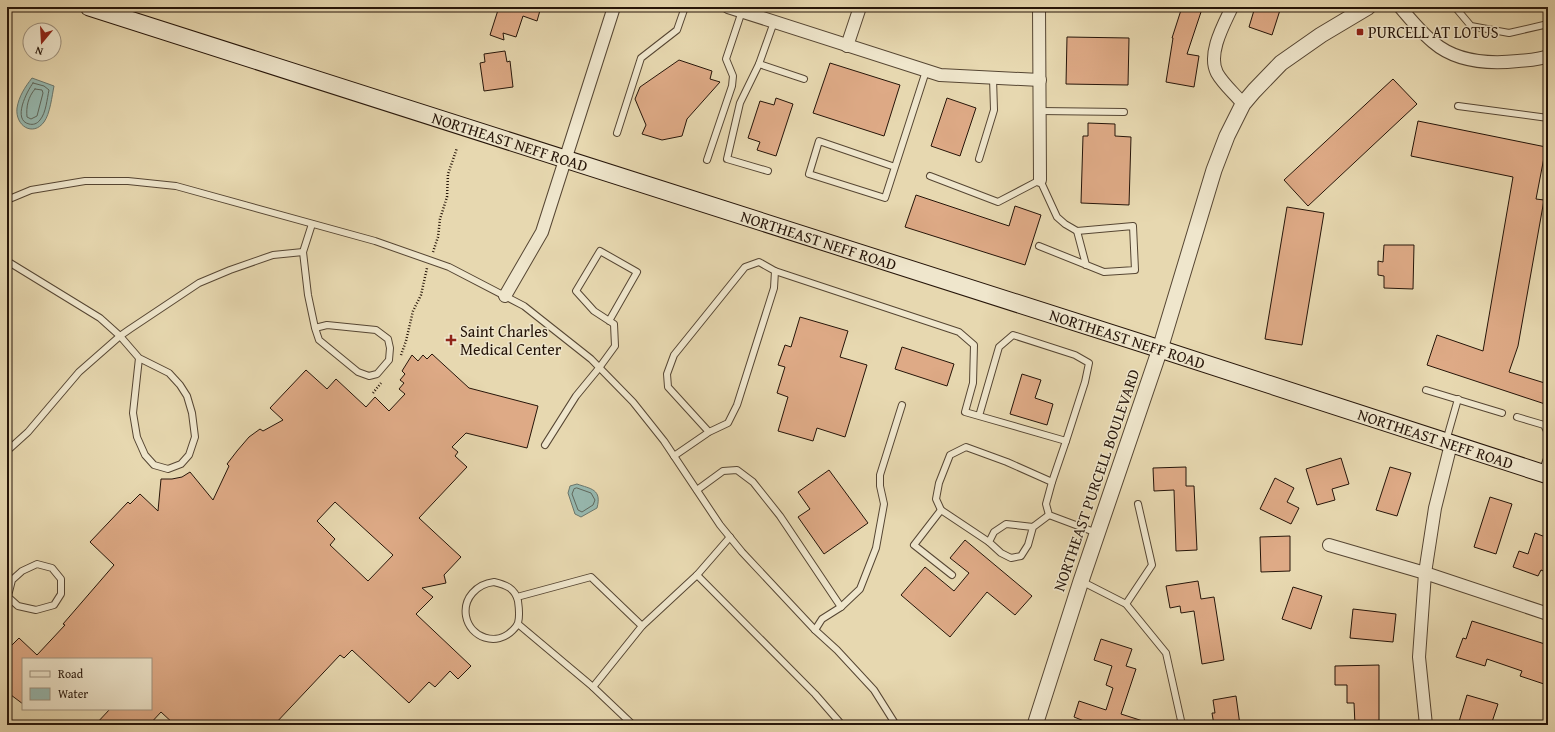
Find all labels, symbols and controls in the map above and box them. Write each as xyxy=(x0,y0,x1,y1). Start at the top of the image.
place label: PURCELL AT LOTUS xyxy=(1368,20,1499,44)
north arrow xyxy=(22,22,62,62)
marker: PURCELL AT LOTUS xyxy=(1355,27,1365,37)
text: N xyxy=(32,43,45,60)
street label: NORTHEAST NEFF ROAD xyxy=(429,105,591,178)
street label: NORTHEAST NEFF ROAD xyxy=(738,204,900,276)
street label: NORTHEAST NEFF ROAD xyxy=(1046,302,1209,375)
place label: Saint Charles Medical Center xyxy=(460,319,562,361)
marker: Saint Charles Medical Center xyxy=(445,334,457,346)
street label: NORTHEAST PURCELL BOULEVARD xyxy=(1047,365,1145,594)
street label: NORTHEAST NEFF ROAD xyxy=(1355,402,1517,475)
legend xyxy=(22,658,152,710)
text: Road xyxy=(58,665,84,682)
text: Water xyxy=(58,685,88,702)

